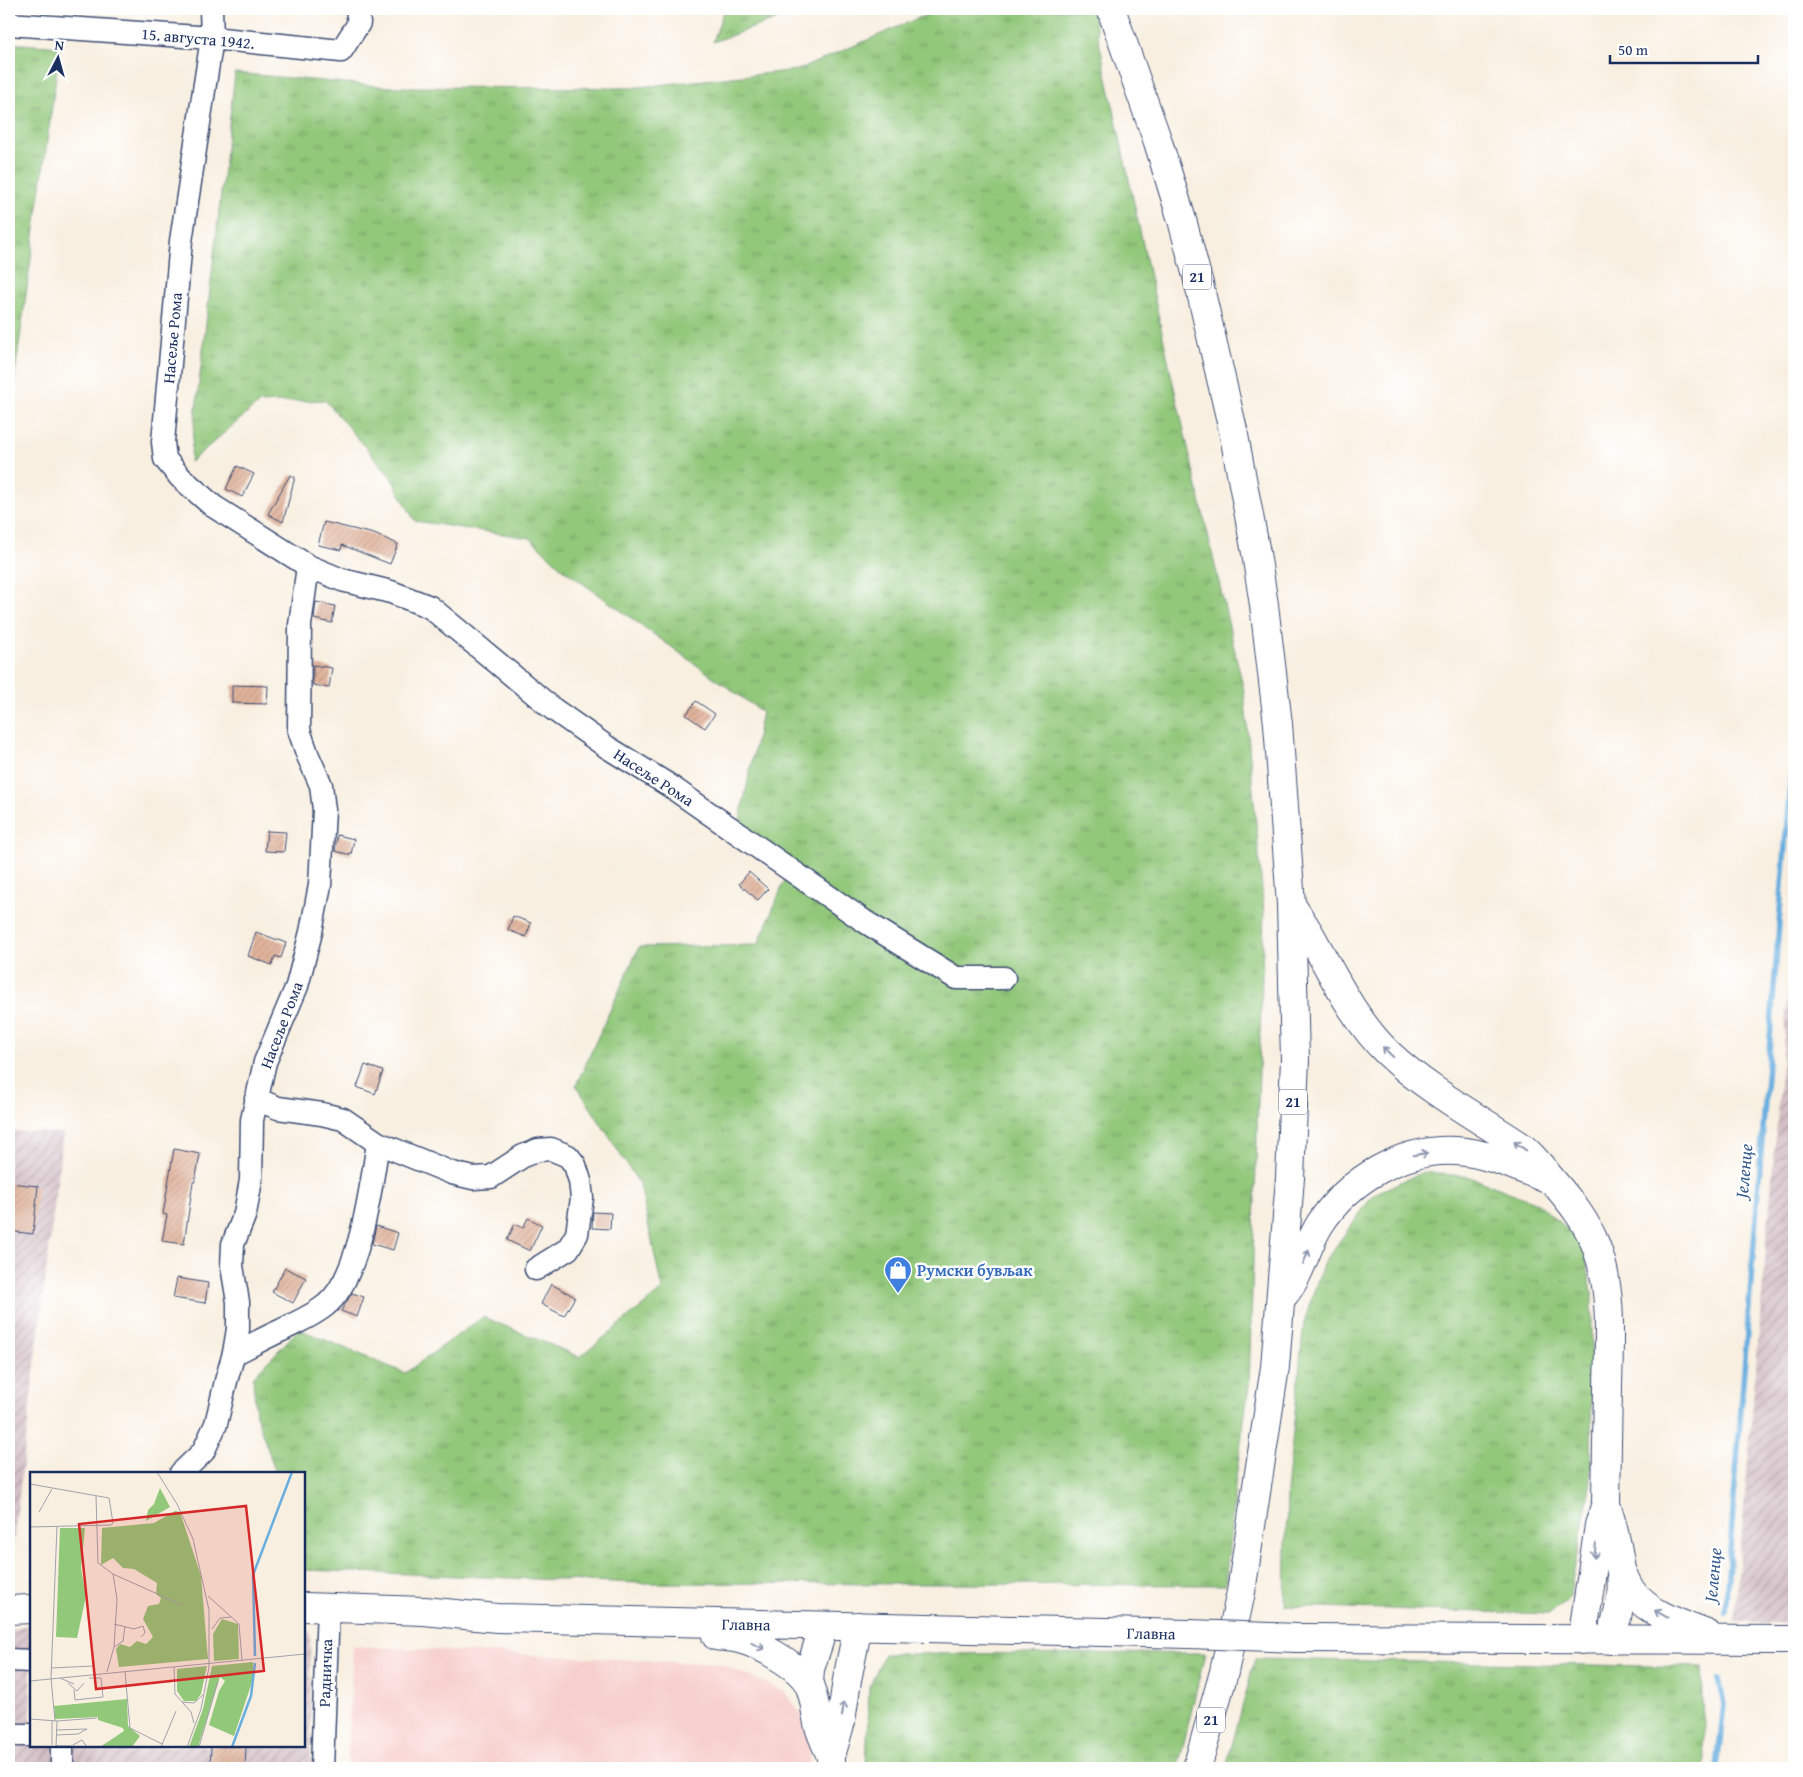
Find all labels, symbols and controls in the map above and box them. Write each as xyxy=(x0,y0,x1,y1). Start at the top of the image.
street label: 15. августа 1942. xyxy=(140,21,256,55)
north arrow xyxy=(32,32,82,82)
scale bar xyxy=(1610,32,1758,64)
text: N xyxy=(54,35,66,56)
text: 50 m xyxy=(1618,39,1649,60)
road number: 21 xyxy=(1183,264,1211,290)
street label: Насеље Рома xyxy=(156,291,188,385)
street label: Насеље Рома xyxy=(609,742,699,812)
street label: Насеље Рома xyxy=(253,978,309,1072)
one-way arrow xyxy=(1382,1046,1394,1058)
road number: 21 xyxy=(1279,1090,1307,1114)
one-way arrow xyxy=(1513,1141,1527,1151)
water label: Јеленце xyxy=(1727,1143,1759,1202)
one-way arrow xyxy=(1413,1148,1429,1158)
one-way arrow xyxy=(1301,1250,1311,1265)
shop icon: Румски бувљак xyxy=(883,1255,913,1294)
place label: Румски бувљак xyxy=(917,1258,1033,1282)
inset map xyxy=(30,1472,305,1747)
one-way arrow xyxy=(1590,1542,1600,1558)
water label: Јеленце xyxy=(1696,1547,1728,1606)
one-way arrow xyxy=(1654,1609,1669,1619)
street label: Главна xyxy=(721,1612,771,1636)
street label: Главна xyxy=(1126,1621,1176,1645)
street label: Радничка xyxy=(312,1638,338,1708)
one-way arrow xyxy=(750,1642,765,1652)
one-way arrow xyxy=(838,1701,848,1717)
road number: 21 xyxy=(1197,1708,1225,1732)

